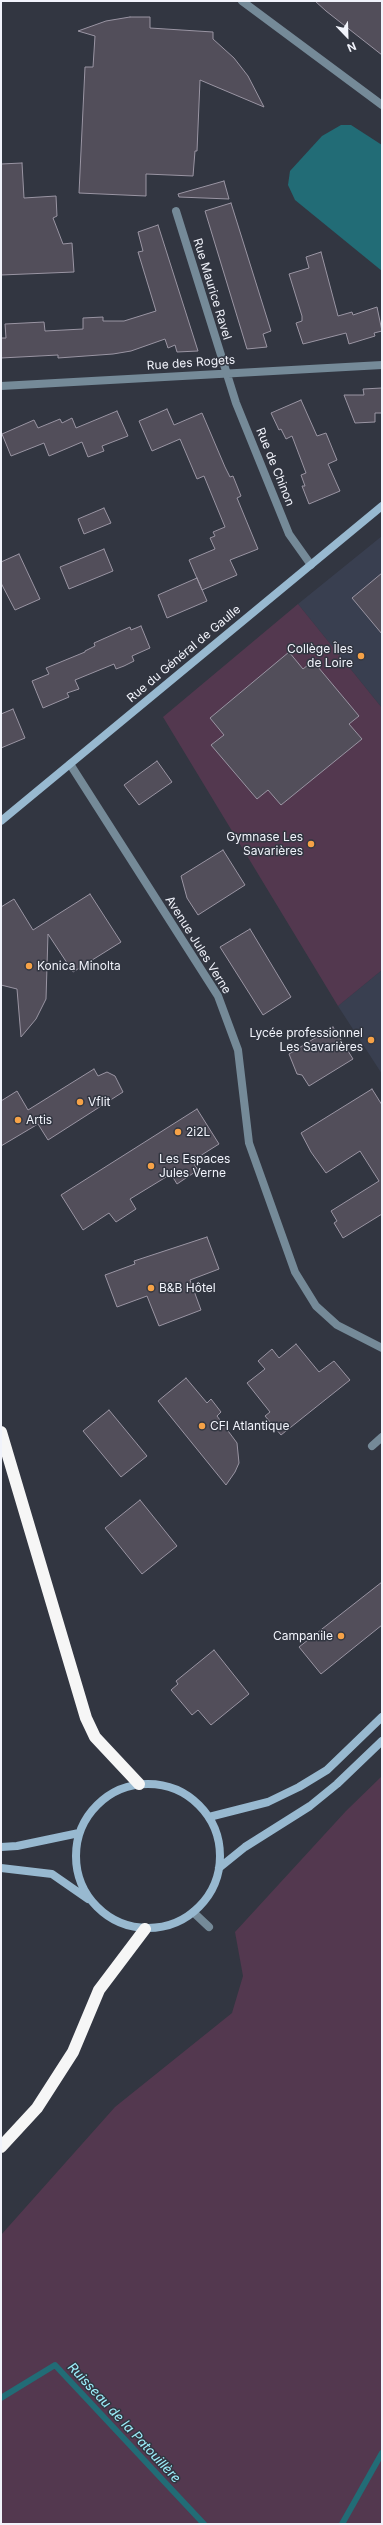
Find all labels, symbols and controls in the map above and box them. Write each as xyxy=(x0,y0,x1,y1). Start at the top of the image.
north arrow xyxy=(327,16,367,56)
text: N xyxy=(345,39,358,55)
street label: Rue Maurice Ravel xyxy=(190,237,234,341)
street label: Rue des Rogets xyxy=(146,353,236,373)
street label: Rue de Chinon xyxy=(253,426,297,508)
street label: Rue du Général de Gaulle xyxy=(124,602,244,706)
place label: Collège Îles de Loire xyxy=(287,642,353,670)
marker: Collège Îles de Loire xyxy=(356,651,366,661)
place label: Gymnase Les Savarières xyxy=(226,830,303,858)
marker: Gymnase Les Savarières xyxy=(306,839,316,849)
street label: Avenue Jules Verne xyxy=(162,893,234,997)
place label: Konica Minolta xyxy=(37,959,121,973)
marker: Konica Minolta xyxy=(24,961,34,971)
place label: Lycée professionnel Les Savarières xyxy=(249,1026,363,1054)
marker: Lycée professionnel Les Savarières xyxy=(366,1035,376,1045)
place label: Vflit xyxy=(88,1095,110,1109)
marker: Vflit xyxy=(75,1097,85,1107)
place label: Artis xyxy=(26,1113,52,1127)
marker: Artis xyxy=(13,1115,23,1125)
place label: 2i2L xyxy=(186,1125,210,1139)
marker: 2i2L xyxy=(173,1127,183,1137)
place label: Les Espaces Jules Verne xyxy=(159,1152,230,1180)
marker: Les Espaces Jules Verne xyxy=(146,1161,156,1171)
place label: B&B Hôtel xyxy=(159,1281,216,1295)
marker: B&B Hôtel xyxy=(146,1283,156,1293)
place label: CFI Atlantique xyxy=(210,1419,289,1433)
marker: CFI Atlantique xyxy=(197,1421,207,1431)
place label: Campanile xyxy=(273,1629,333,1643)
marker: Campanile xyxy=(336,1631,346,1641)
water label: Ruisseau de la Patouillère xyxy=(64,2360,184,2486)

